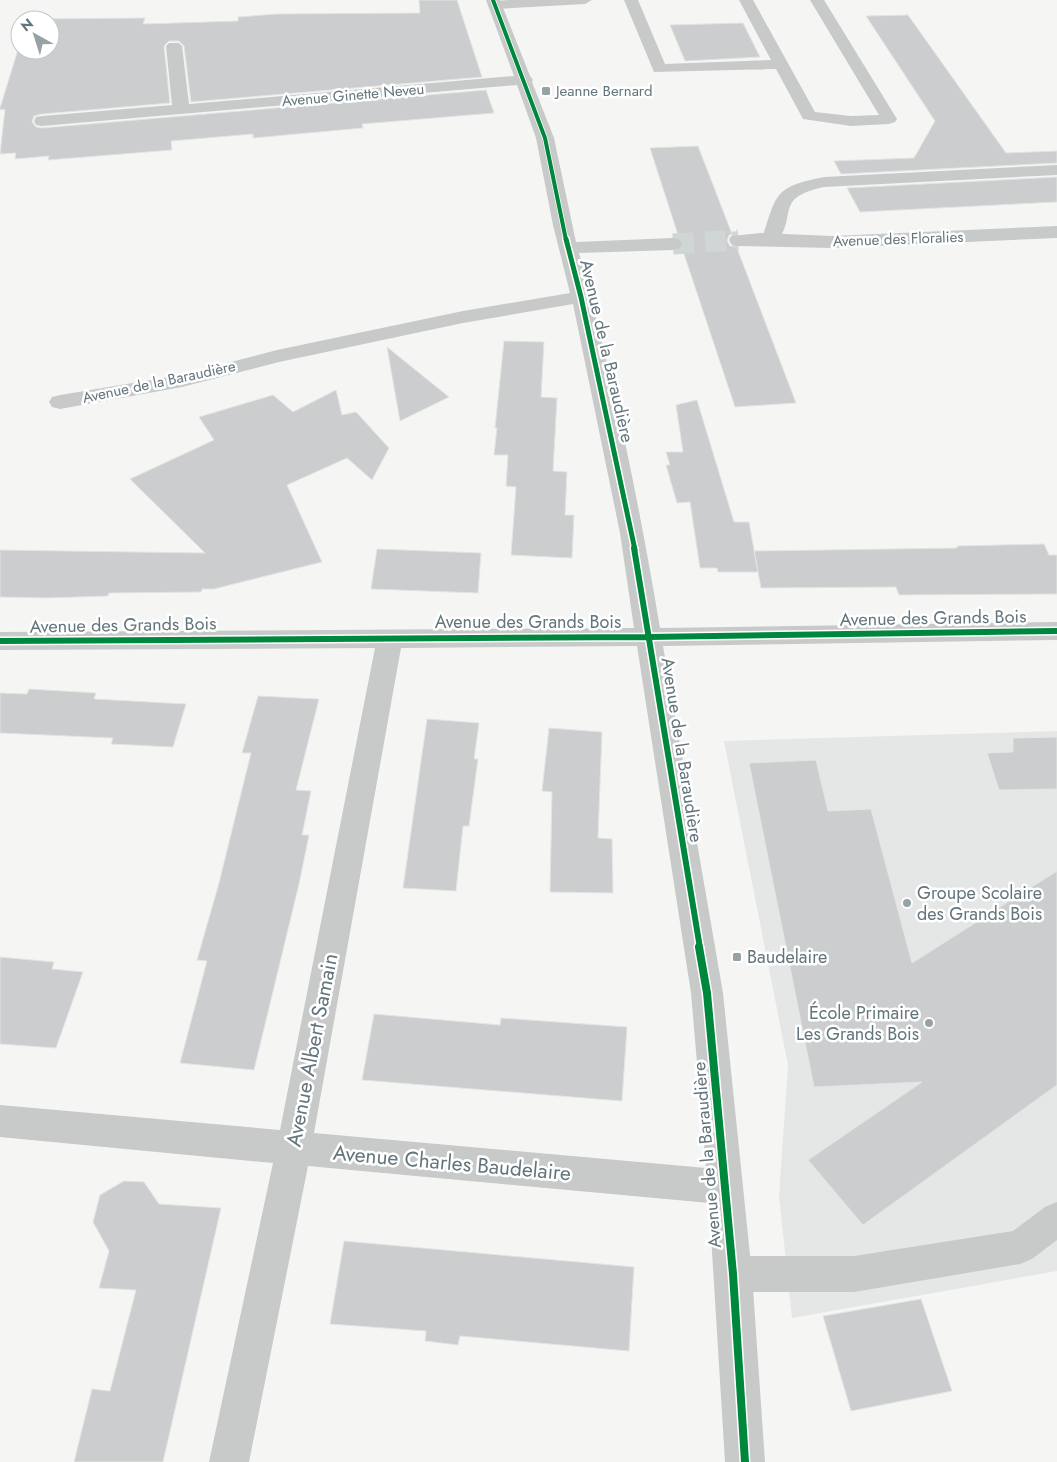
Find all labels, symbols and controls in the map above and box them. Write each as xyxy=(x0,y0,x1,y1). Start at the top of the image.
north arrow xyxy=(10,10,60,60)
text: N xyxy=(16,14,37,36)
street label: Avenue Ginette Neveu xyxy=(281,78,425,112)
place label: Jeanne Bernard xyxy=(554,80,653,102)
marker: Jeanne Bernard xyxy=(540,85,552,97)
street label: Avenue des Floralies xyxy=(832,226,964,252)
street label: Avenue de la Baraudière xyxy=(573,257,641,445)
street label: Avenue de la Baraudière xyxy=(81,355,238,409)
street label: Avenue des Grands Bois xyxy=(839,603,1027,633)
street label: Avenue des Grands Bois xyxy=(435,609,621,635)
street label: Avenue des Grands Bois xyxy=(29,610,217,640)
street label: Avenue de la Baraudière xyxy=(655,656,709,844)
place label: Groupe Scolaire des Grands Bois xyxy=(917,880,1042,927)
marker: Groupe Scolaire des Grands Bois xyxy=(901,897,913,909)
place label: Baudelaire xyxy=(747,944,827,970)
street label: Avenue Albert Samain xyxy=(279,951,345,1149)
marker: Baudelaire xyxy=(731,951,743,963)
place label: École Primaire Les Grands Bois xyxy=(796,1000,919,1047)
marker: École Primaire Les Grands Bois xyxy=(923,1017,935,1029)
street label: Avenue de la Baraudière xyxy=(686,1061,728,1249)
street label: Avenue Charles Baudelaire xyxy=(332,1138,572,1188)

